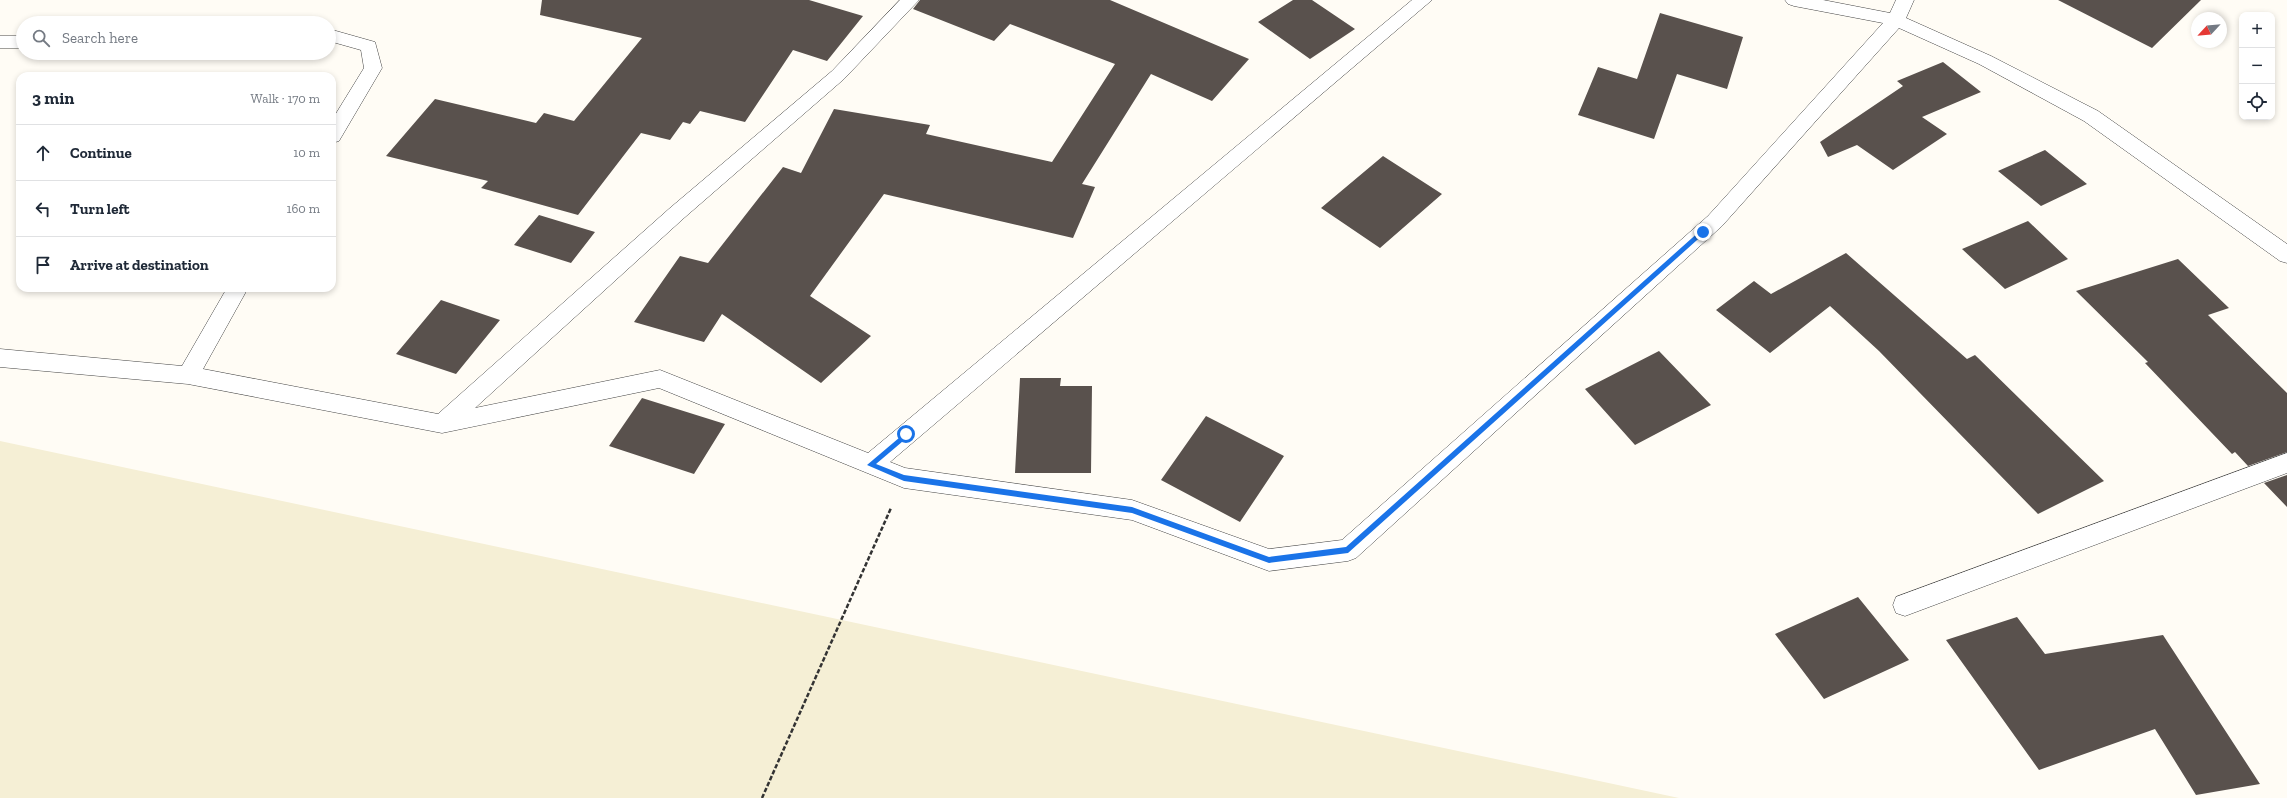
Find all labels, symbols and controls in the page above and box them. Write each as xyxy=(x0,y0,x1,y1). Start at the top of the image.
north arrow xyxy=(2191,12,2227,48)
map controls xyxy=(2239,12,2275,120)
button: + xyxy=(2239,12,2275,48)
search box xyxy=(16,16,336,60)
icon: search xyxy=(30,27,52,49)
text: Search here xyxy=(62,29,138,47)
button: − xyxy=(2239,48,2275,84)
button: locate xyxy=(2239,84,2275,120)
text: 3 min xyxy=(32,88,74,108)
text: Walk · 170 m xyxy=(251,91,320,106)
icon: ahead xyxy=(32,142,54,164)
text: Continue xyxy=(70,144,132,162)
text: 10 m xyxy=(293,145,320,160)
icon: left xyxy=(32,198,54,220)
text: Turn left xyxy=(70,200,130,218)
text: 160 m xyxy=(286,201,320,216)
route end xyxy=(1694,223,1712,241)
icon: arrive xyxy=(32,254,54,276)
text: Arrive at destination xyxy=(70,256,209,274)
route start xyxy=(897,425,915,443)

